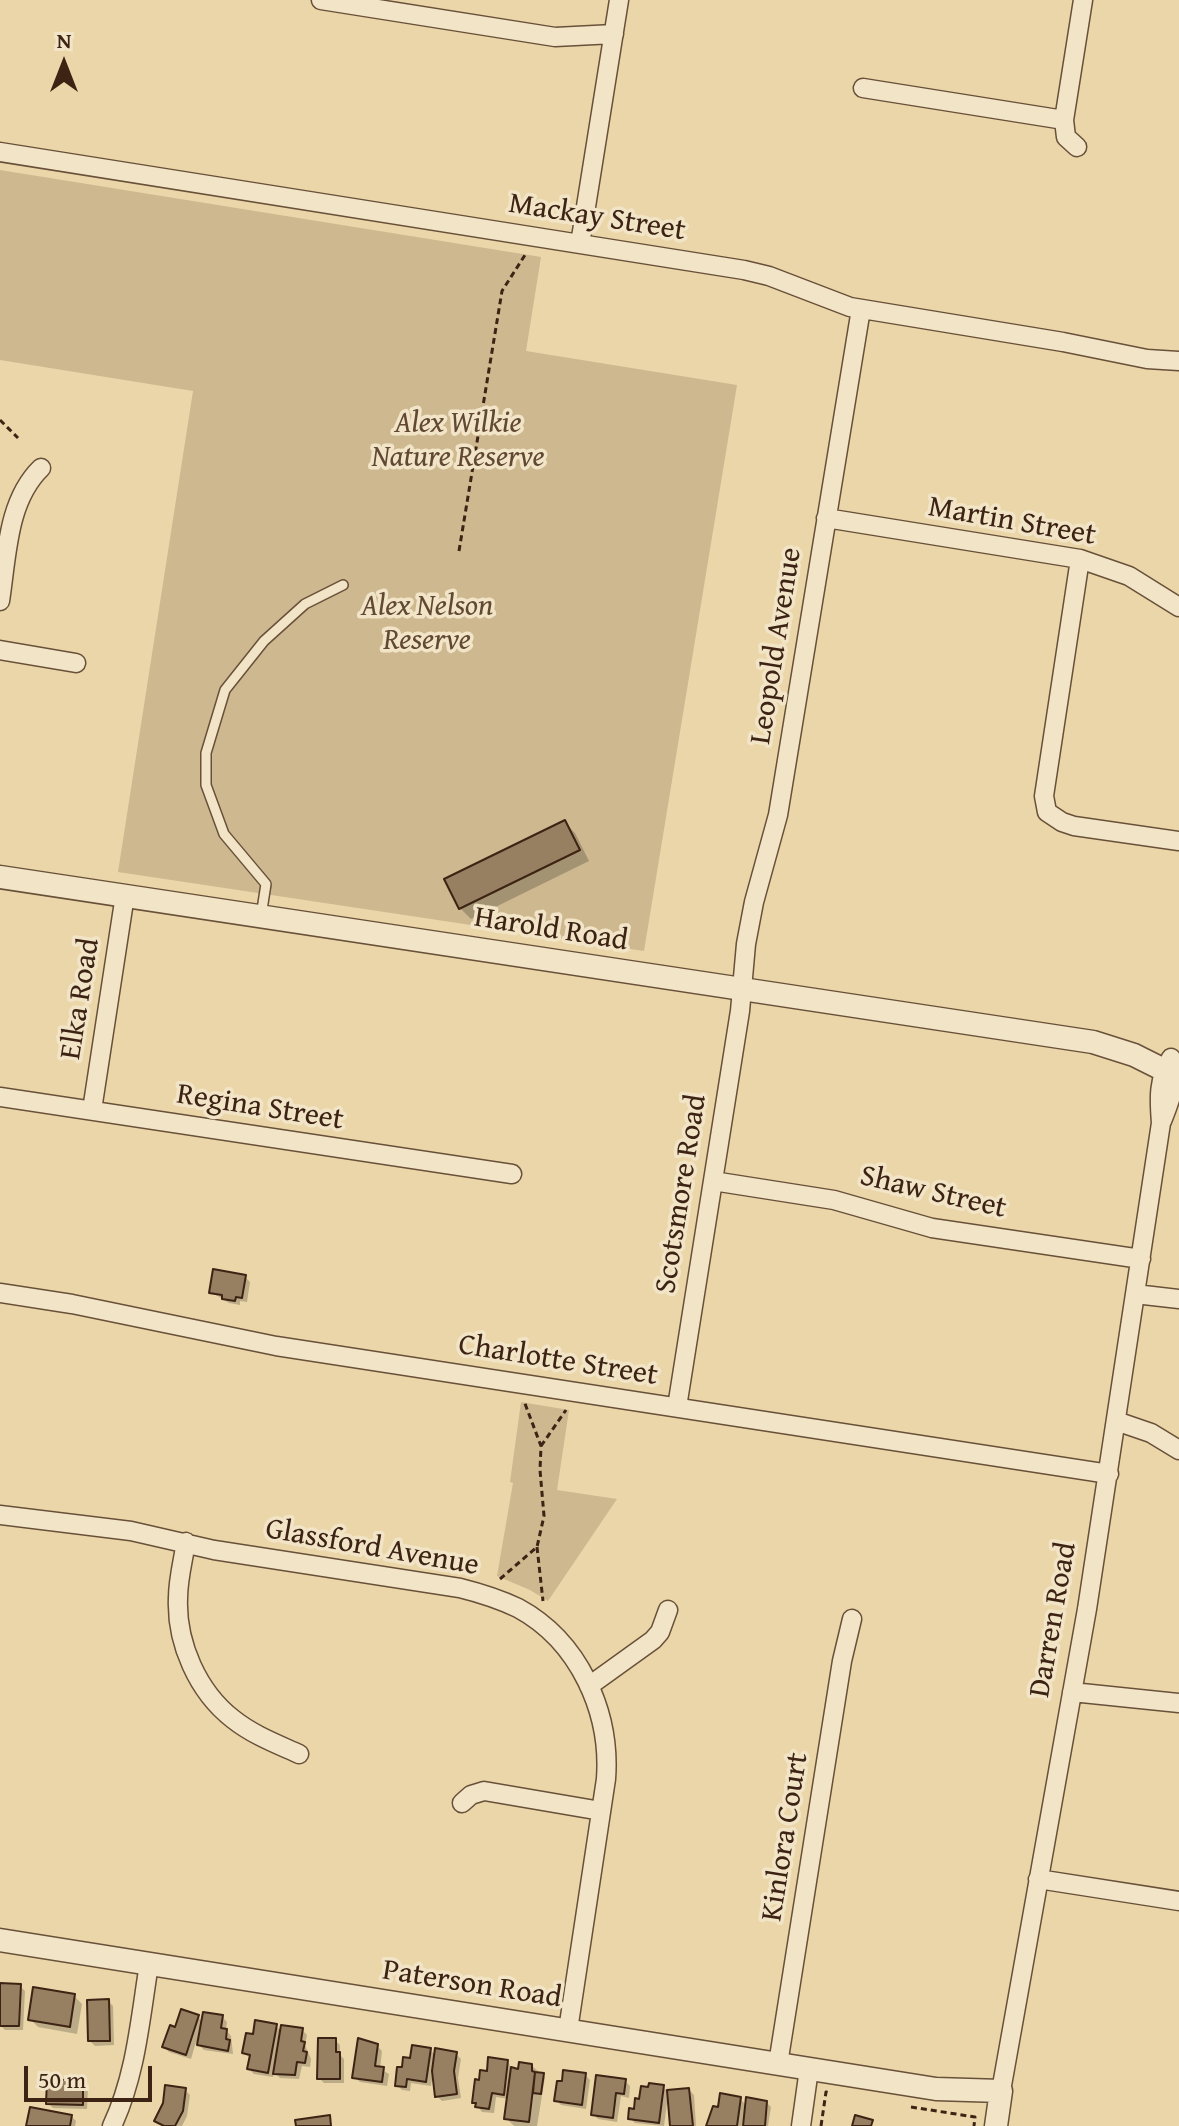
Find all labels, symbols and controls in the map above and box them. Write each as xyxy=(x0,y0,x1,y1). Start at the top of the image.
north arrow xyxy=(24,24,104,104)
text: N xyxy=(57,24,71,56)
street label: Mackay Street xyxy=(506,186,688,250)
park label: Alex Wilkie Nature Reserve xyxy=(371,406,545,476)
street label: Martin Street xyxy=(925,490,1099,554)
street label: Leopold Avenue xyxy=(744,545,810,747)
park label: Alex Nelson Reserve xyxy=(361,589,493,660)
street label: Harold Road xyxy=(472,900,630,960)
street label: Elka Road xyxy=(54,936,108,1062)
street label: Regina Street xyxy=(174,1077,346,1139)
street label: Scotsmore Road xyxy=(649,1092,715,1296)
street label: Shaw Street xyxy=(856,1159,1010,1227)
street label: Charlotte Street xyxy=(456,1327,660,1395)
street label: Glassford Avenue xyxy=(263,1512,481,1584)
street label: Darren Road xyxy=(1023,1540,1085,1700)
street label: Kinlora Court xyxy=(755,1750,817,1924)
street label: Paterson Road xyxy=(380,1953,564,2017)
scale bar xyxy=(28,2050,156,2100)
text: 50 m xyxy=(38,2062,86,2097)

